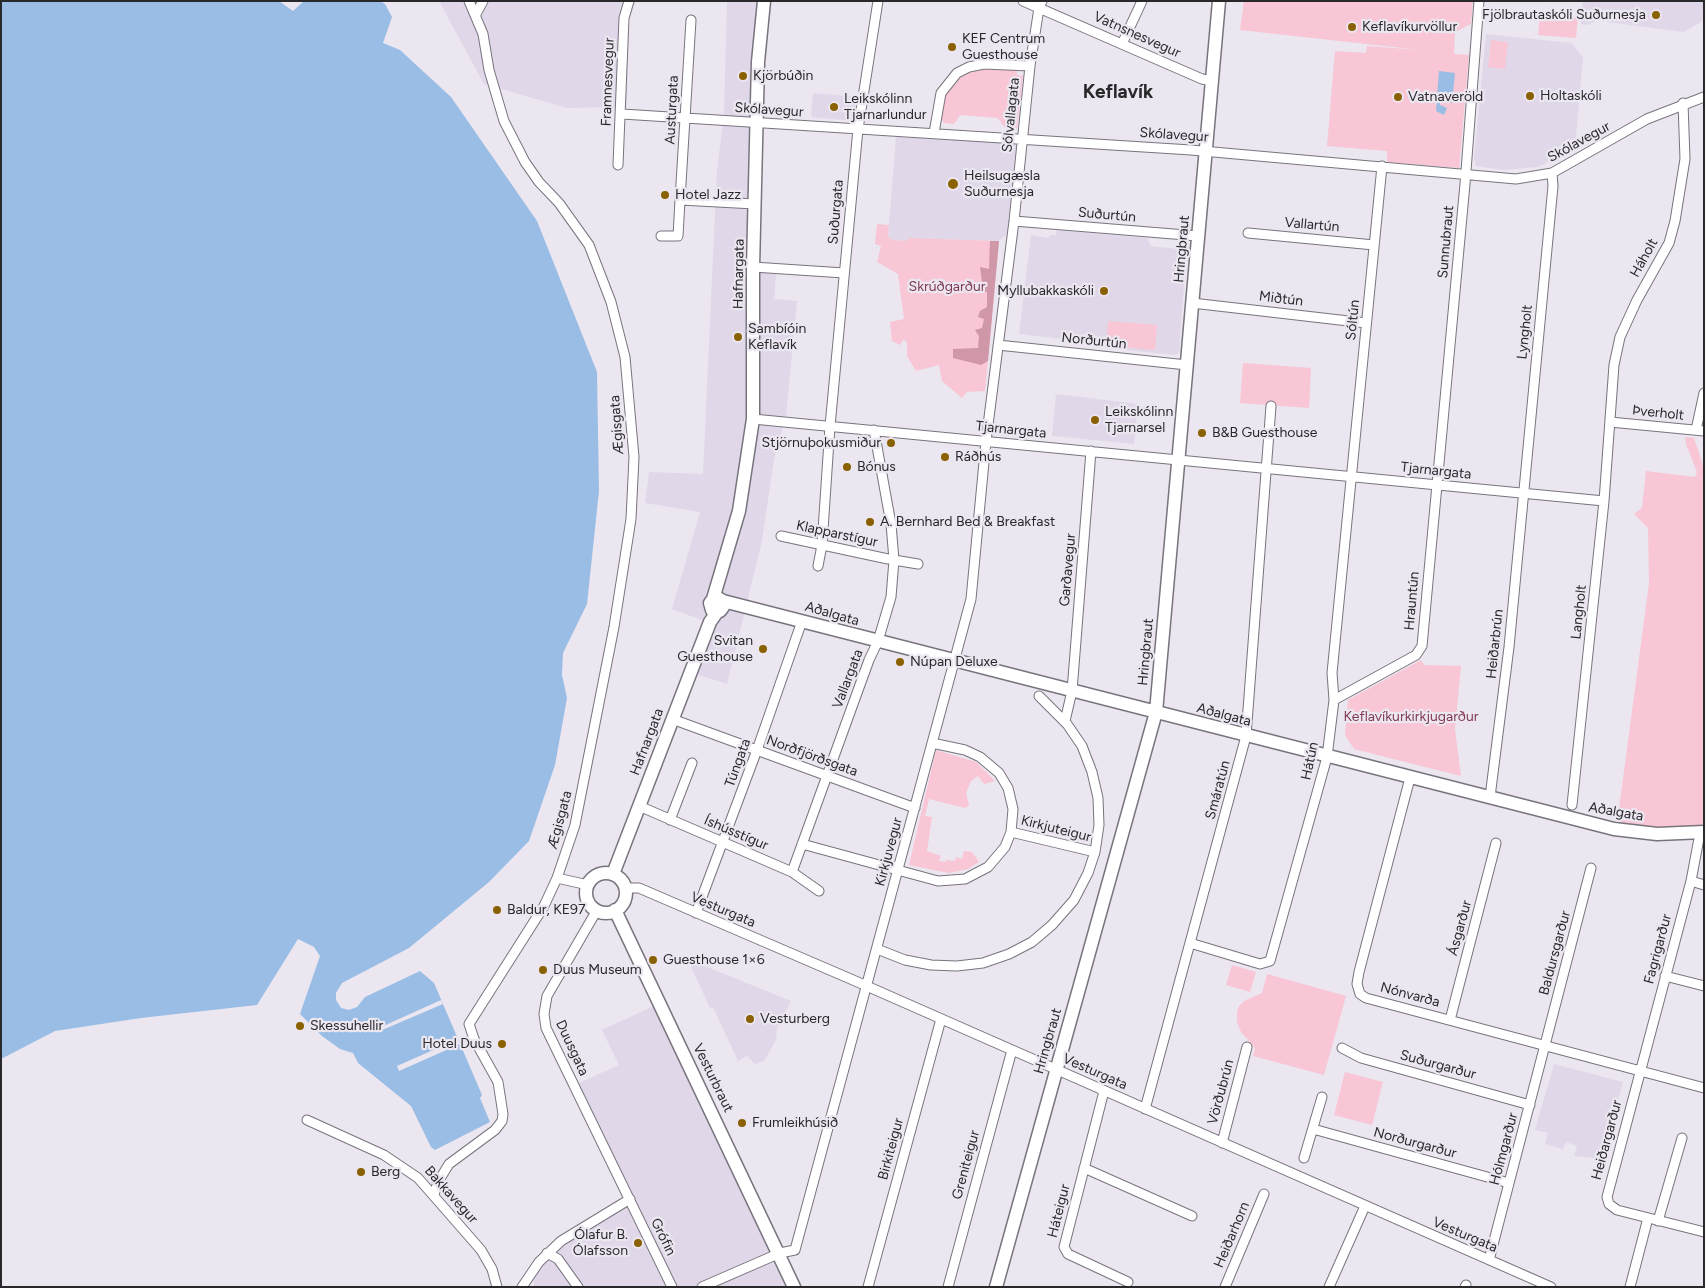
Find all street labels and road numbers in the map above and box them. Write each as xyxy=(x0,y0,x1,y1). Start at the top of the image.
street label: Vatnsnesvegur xyxy=(1091,8,1183,62)
street label: Framnesvegur xyxy=(598,37,618,127)
street label: Austurgata xyxy=(662,75,682,145)
street label: Sólvallagata xyxy=(999,77,1023,153)
street label: Skólavegur xyxy=(734,99,804,121)
street label: Skólavegur xyxy=(1545,118,1613,166)
street label: Skólavegur xyxy=(1139,124,1209,146)
street label: Suðurgata xyxy=(825,179,847,245)
street label: Suðurtún xyxy=(1077,204,1137,226)
street label: Sunnubraut xyxy=(1434,205,1458,279)
street label: Vallartún xyxy=(1284,214,1340,236)
street label: Hringbraut xyxy=(1171,215,1193,283)
street label: Háholt xyxy=(1626,236,1662,280)
street label: Hafnargata xyxy=(730,239,748,309)
street label: Miðtún xyxy=(1258,288,1304,310)
street label: Sóltún xyxy=(1343,299,1363,341)
street label: Lyngholt xyxy=(1514,304,1536,360)
street label: Norðurtún xyxy=(1061,329,1127,353)
street label: Ægisgata xyxy=(607,395,627,455)
street label: Þverholt xyxy=(1631,402,1685,424)
street label: Tjarnargata xyxy=(975,418,1047,442)
street label: Tjarnargata xyxy=(1400,459,1472,483)
street label: Klapparstígur xyxy=(795,517,879,551)
street label: Garðavegur xyxy=(1056,533,1080,607)
street label: Hrauntún xyxy=(1401,571,1423,631)
street label: Langholt xyxy=(1568,584,1590,640)
street label: Aðalgata xyxy=(803,598,861,630)
street label: Heiðarbrún xyxy=(1483,608,1507,680)
street label: Hringbraut xyxy=(1135,618,1157,686)
street label: Vallargata xyxy=(829,647,867,711)
street label: Aðalgata xyxy=(1195,700,1253,730)
street label: Hafnargata xyxy=(627,706,667,778)
street label: Norðfjörðsgata xyxy=(764,732,860,780)
street label: Túngata xyxy=(721,736,755,790)
street label: Hátún xyxy=(1298,740,1322,782)
street label: Smáratún xyxy=(1202,759,1234,821)
street label: Ægisgata xyxy=(544,789,576,851)
street label: Aðalgata xyxy=(1587,799,1645,825)
street label: Íshússtígur xyxy=(701,812,771,854)
street label: Kirkjuteigur xyxy=(1019,812,1093,846)
street label: Kirkjuvegur xyxy=(872,816,906,888)
street label: Vesturgata xyxy=(688,889,758,931)
street label: Ásgarður xyxy=(1445,898,1475,958)
street label: Baldursgarður xyxy=(1536,909,1574,997)
street label: Fagrigarður xyxy=(1641,912,1675,986)
street label: Nónvarða xyxy=(1378,979,1442,1011)
street label: Hringbraut xyxy=(1031,1006,1065,1076)
street label: Duusgata xyxy=(552,1017,592,1079)
street label: Vesturbraut xyxy=(689,1041,737,1115)
street label: Suðurgarður xyxy=(1398,1047,1478,1083)
street label: Vesturgata xyxy=(1060,1050,1130,1094)
street label: Vörðubrún xyxy=(1204,1058,1238,1126)
street label: Heiðargarður xyxy=(1588,1098,1626,1182)
street label: Hólmgarður xyxy=(1486,1111,1522,1187)
street label: Birkiteigur xyxy=(875,1116,907,1182)
street label: Norðurgarður xyxy=(1372,1124,1458,1162)
street label: Greniteigur xyxy=(949,1129,983,1201)
street label: Bakkavegur xyxy=(421,1163,481,1227)
street label: Háteigur xyxy=(1044,1183,1074,1239)
street label: Heiðarhorn xyxy=(1211,1200,1253,1270)
street label: Vesturgata xyxy=(1430,1214,1500,1256)
street label: Grófin xyxy=(647,1215,679,1259)

